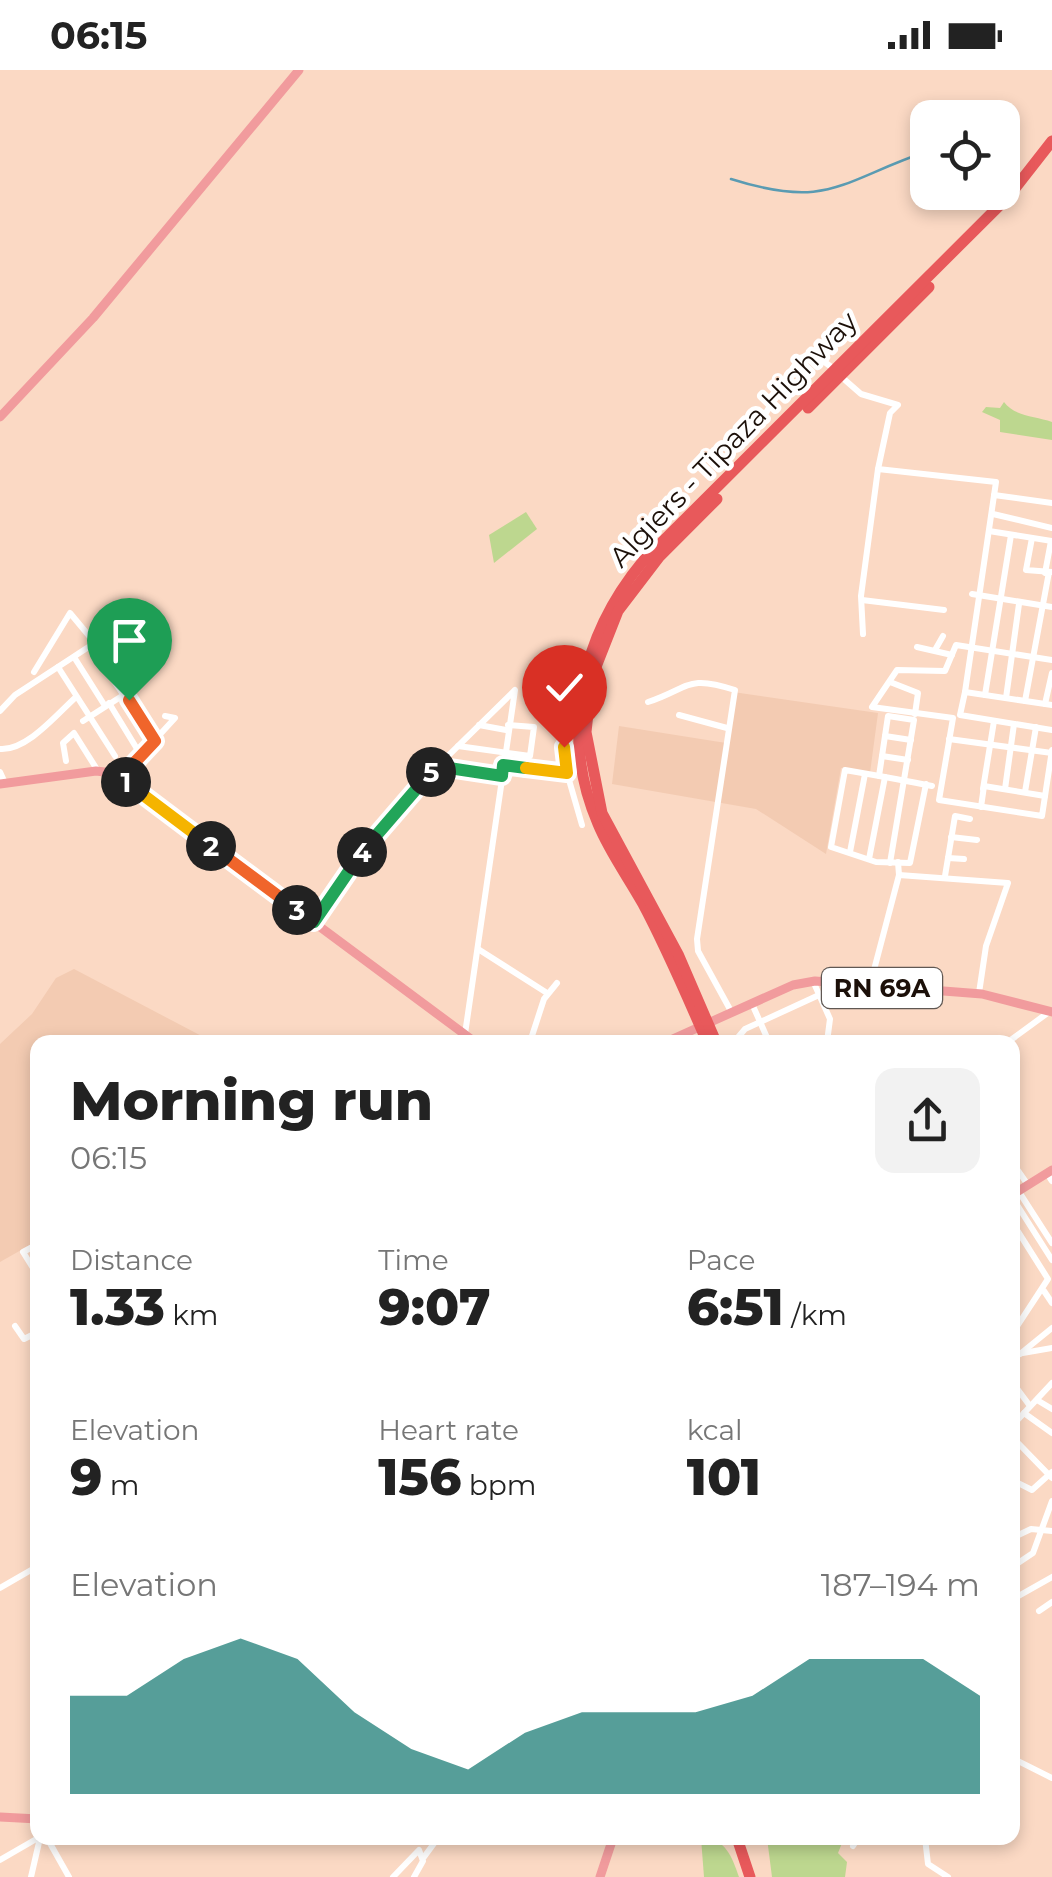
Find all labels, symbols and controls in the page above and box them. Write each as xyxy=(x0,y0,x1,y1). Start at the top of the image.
text: 06:15 xyxy=(50,12,147,59)
map controls xyxy=(910,100,1020,210)
button: locate xyxy=(910,100,1020,210)
street label: Algiers - Tipaza Highway xyxy=(602,304,865,574)
pin xyxy=(87,598,172,701)
icon: arrive xyxy=(102,613,157,668)
pin xyxy=(522,645,607,748)
icon: check xyxy=(537,660,592,715)
pin: 5 xyxy=(406,747,456,797)
text: 5 xyxy=(423,755,439,789)
pin: 1 xyxy=(101,757,151,807)
text: 1 xyxy=(121,765,131,799)
pin: 2 xyxy=(186,821,236,871)
pin: 4 xyxy=(337,827,387,877)
text: 2 xyxy=(203,829,219,863)
text: 4 xyxy=(352,835,372,869)
pin: 3 xyxy=(272,885,322,935)
text: 3 xyxy=(289,893,305,927)
road number: RN 69A xyxy=(822,968,942,1008)
text: Morning run xyxy=(70,1067,433,1134)
button: share xyxy=(875,1068,980,1173)
text: 06:15 xyxy=(70,1138,147,1177)
text: Distance xyxy=(70,1243,193,1277)
text: Time xyxy=(378,1243,449,1277)
text: Pace xyxy=(687,1243,755,1277)
text: 1.33 xyxy=(70,1277,165,1338)
text: 9:07 xyxy=(378,1277,491,1338)
text: 6:51 xyxy=(687,1277,784,1338)
text: km xyxy=(165,1298,219,1332)
text: /km xyxy=(784,1298,847,1332)
text: Elevation xyxy=(70,1413,199,1447)
text: Heart rate xyxy=(378,1413,519,1447)
text: kcal xyxy=(687,1413,743,1447)
text: 9 xyxy=(70,1447,102,1508)
text: 156 xyxy=(378,1447,461,1508)
text: 101 xyxy=(687,1447,761,1508)
text: m xyxy=(102,1468,140,1502)
text: bpm xyxy=(461,1468,536,1502)
text: Elevation xyxy=(70,1565,218,1604)
text: 187–194 m xyxy=(821,1565,980,1604)

